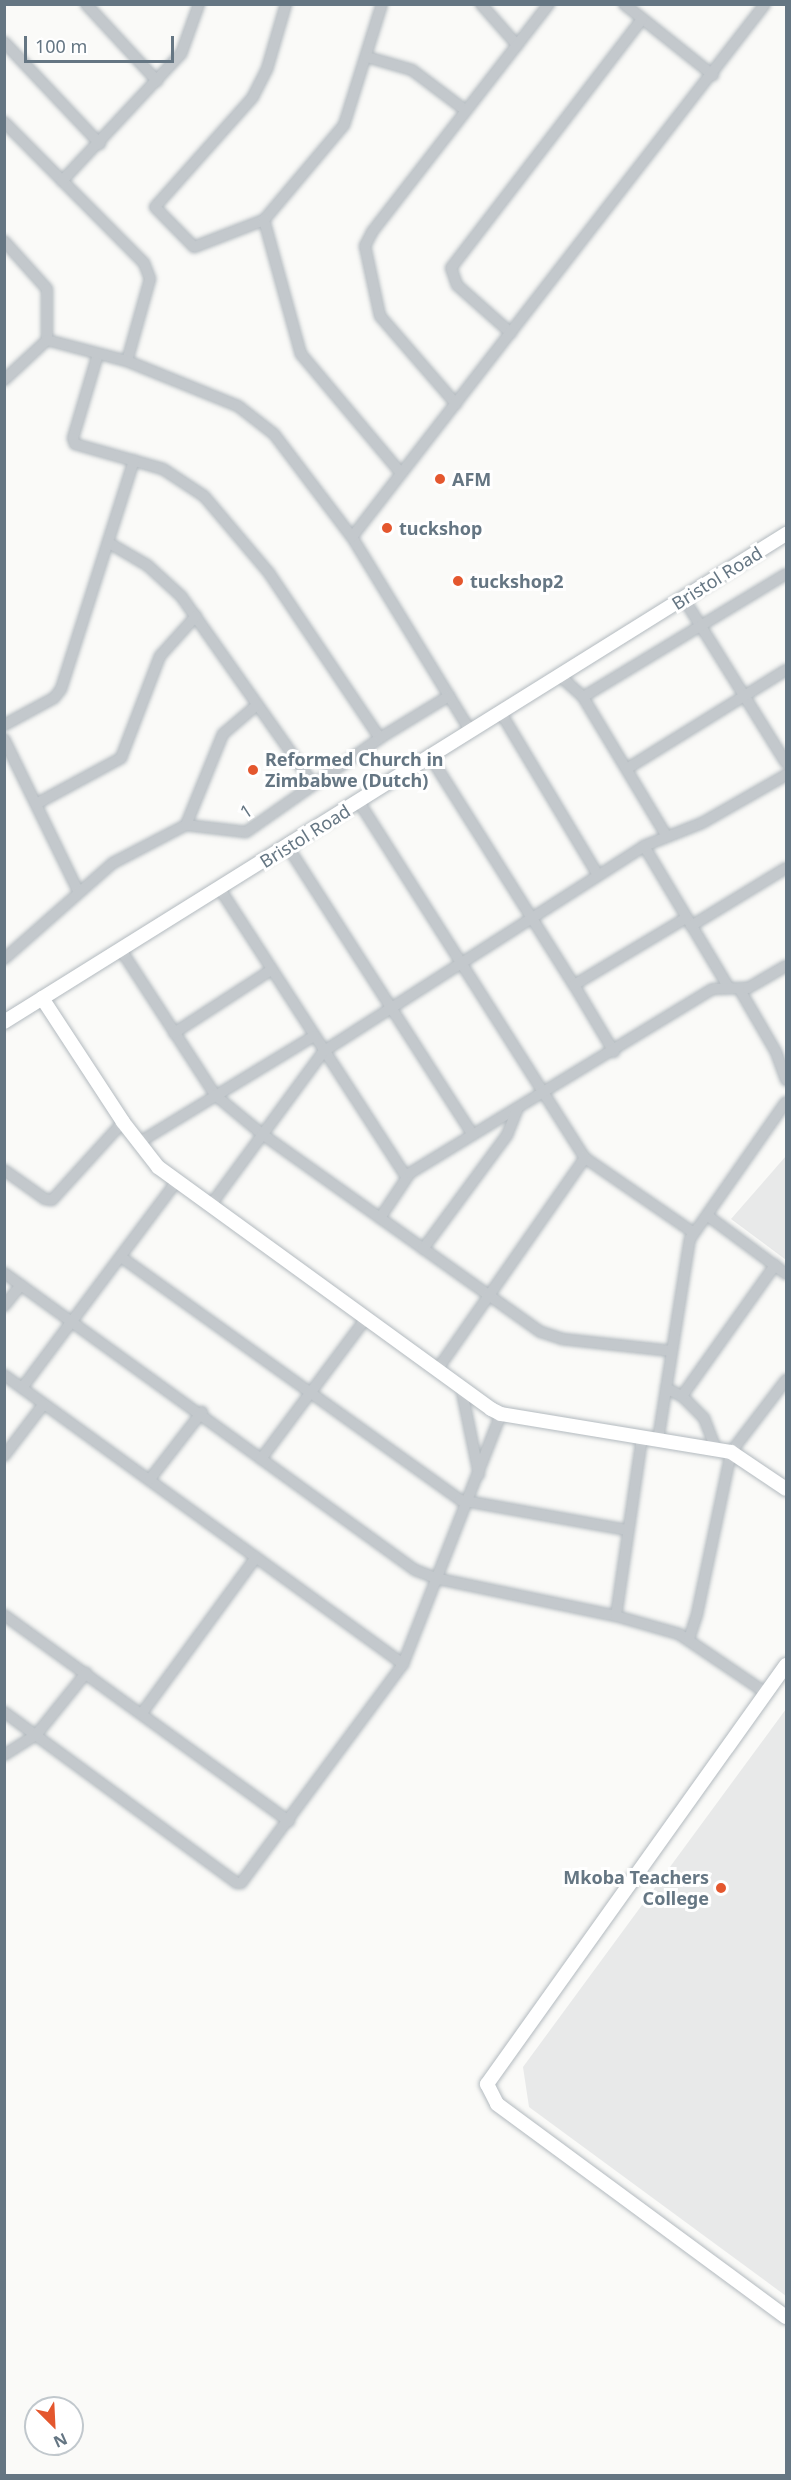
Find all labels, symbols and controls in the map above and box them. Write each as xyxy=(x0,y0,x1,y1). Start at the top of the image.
scale bar xyxy=(27,24,177,62)
text: 100 m xyxy=(35,34,87,58)
place label: AFM xyxy=(452,468,491,490)
marker: AFM xyxy=(433,472,447,486)
place label: tuckshop xyxy=(399,517,482,539)
marker: tuckshop xyxy=(380,521,394,535)
street label: Bristol Road xyxy=(668,542,766,614)
place label: tuckshop2 xyxy=(470,570,564,592)
marker: tuckshop2 xyxy=(451,574,465,588)
place label: Reformed Church in Zimbabwe (Dutch) xyxy=(265,749,444,792)
marker: Reformed Church in Zimbabwe (Dutch) xyxy=(246,763,260,777)
street label: 1 xyxy=(236,799,256,823)
street label: Bristol Road xyxy=(256,800,354,872)
place label: Mkoba Teachers College xyxy=(563,1867,709,1910)
marker: Mkoba Teachers College xyxy=(714,1881,728,1895)
north arrow xyxy=(24,2396,84,2456)
text: N xyxy=(50,2428,71,2453)

